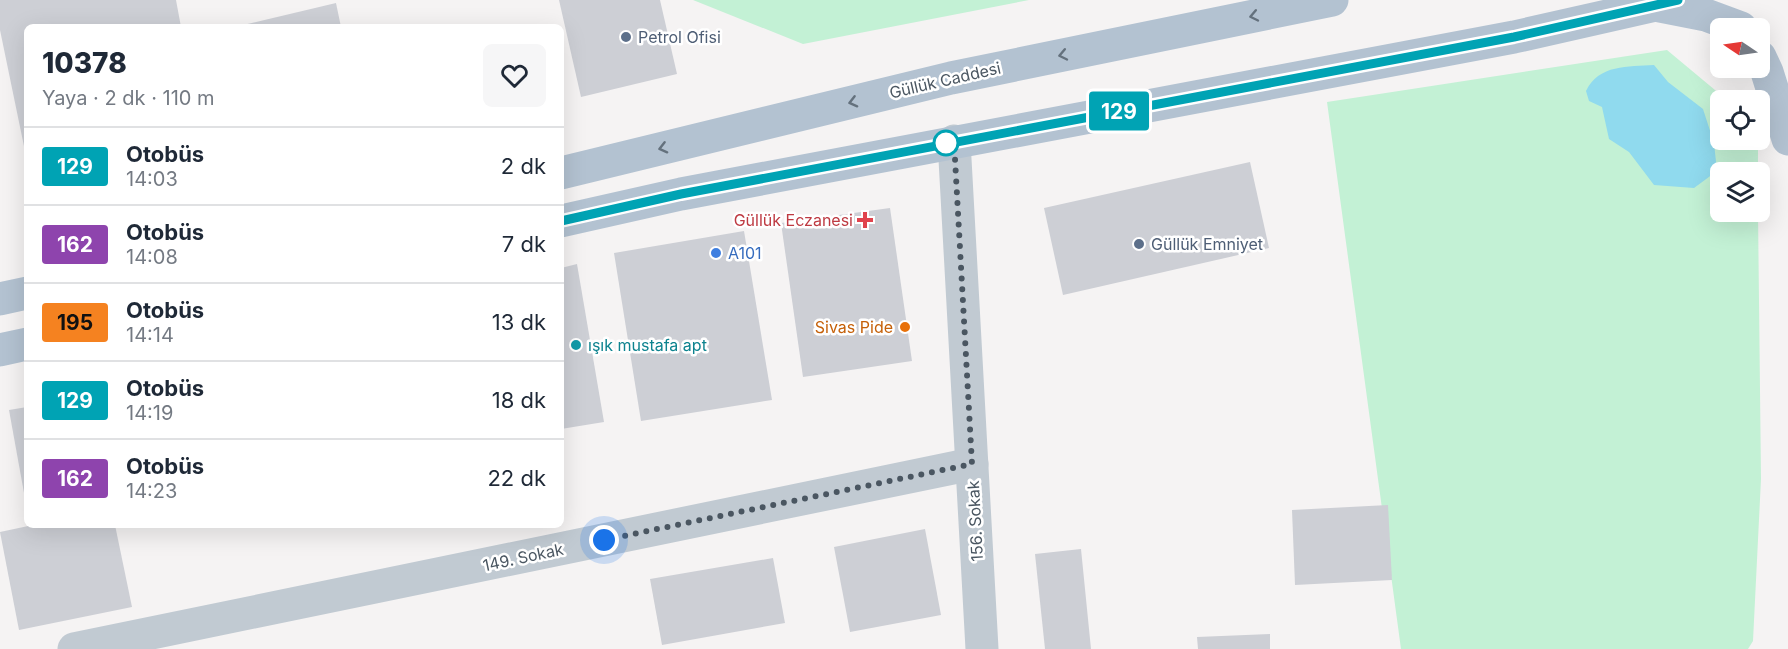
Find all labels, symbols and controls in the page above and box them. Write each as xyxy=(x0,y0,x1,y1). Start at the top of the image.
one-way arrow xyxy=(1250,9,1260,22)
north arrow xyxy=(1710,18,1770,78)
map controls xyxy=(1710,18,1770,222)
place label: Petrol Ofisi xyxy=(638,27,721,47)
marker: Petrol Ofisi xyxy=(619,30,633,44)
button: heart xyxy=(483,44,546,107)
text: 10378 xyxy=(42,46,127,80)
one-way arrow xyxy=(1059,48,1069,61)
street label: Güllük Caddesi xyxy=(887,57,1003,103)
text: Yaya · 2 dk · 110 m xyxy=(42,86,215,110)
button: locate xyxy=(1710,90,1770,150)
line badge: 129 xyxy=(1084,92,1154,130)
one-way arrow xyxy=(848,94,858,107)
text: 129 xyxy=(1101,99,1137,124)
unlabelled marker xyxy=(933,130,959,156)
one-way arrow xyxy=(658,140,668,153)
text: Otobüs xyxy=(126,141,204,167)
text: 2 dk xyxy=(501,153,546,179)
text: 129 xyxy=(57,154,93,179)
button: layers xyxy=(1710,162,1770,222)
text: 14:03 xyxy=(126,167,178,191)
place label: Güllük Eczanesi xyxy=(734,210,853,230)
marker: Güllük Eczanesi xyxy=(858,213,872,227)
text: Otobüs xyxy=(126,219,204,245)
text: 7 dk xyxy=(502,231,546,257)
text: 162 xyxy=(57,232,93,257)
place label: Güllük Emniyet xyxy=(1151,234,1263,254)
marker: Güllük Emniyet xyxy=(1132,237,1146,251)
place label: A101 xyxy=(728,243,762,263)
text: 14:08 xyxy=(126,245,178,269)
marker: A101 xyxy=(709,246,723,260)
text: Otobüs xyxy=(126,297,204,323)
text: 13 dk xyxy=(492,309,546,335)
text: 195 xyxy=(57,310,93,335)
place label: Sivas Pide xyxy=(815,317,893,337)
marker: Sivas Pide xyxy=(898,320,912,334)
text: 14:14 xyxy=(126,323,174,347)
place label: ışık mustafa apt xyxy=(588,335,707,355)
marker: ışık mustafa apt xyxy=(569,338,583,352)
text: Otobüs xyxy=(126,375,204,401)
text: 18 dk xyxy=(492,387,546,413)
text: 129 xyxy=(57,388,93,413)
text: 14:19 xyxy=(126,401,173,425)
text: Otobüs xyxy=(126,453,204,479)
text: 22 dk xyxy=(487,465,546,491)
text: 162 xyxy=(57,466,93,491)
text: 14:23 xyxy=(126,479,177,503)
street label: 156. Sokak xyxy=(963,480,987,562)
your location xyxy=(589,525,619,555)
street label: 149. Sokak xyxy=(481,539,565,575)

